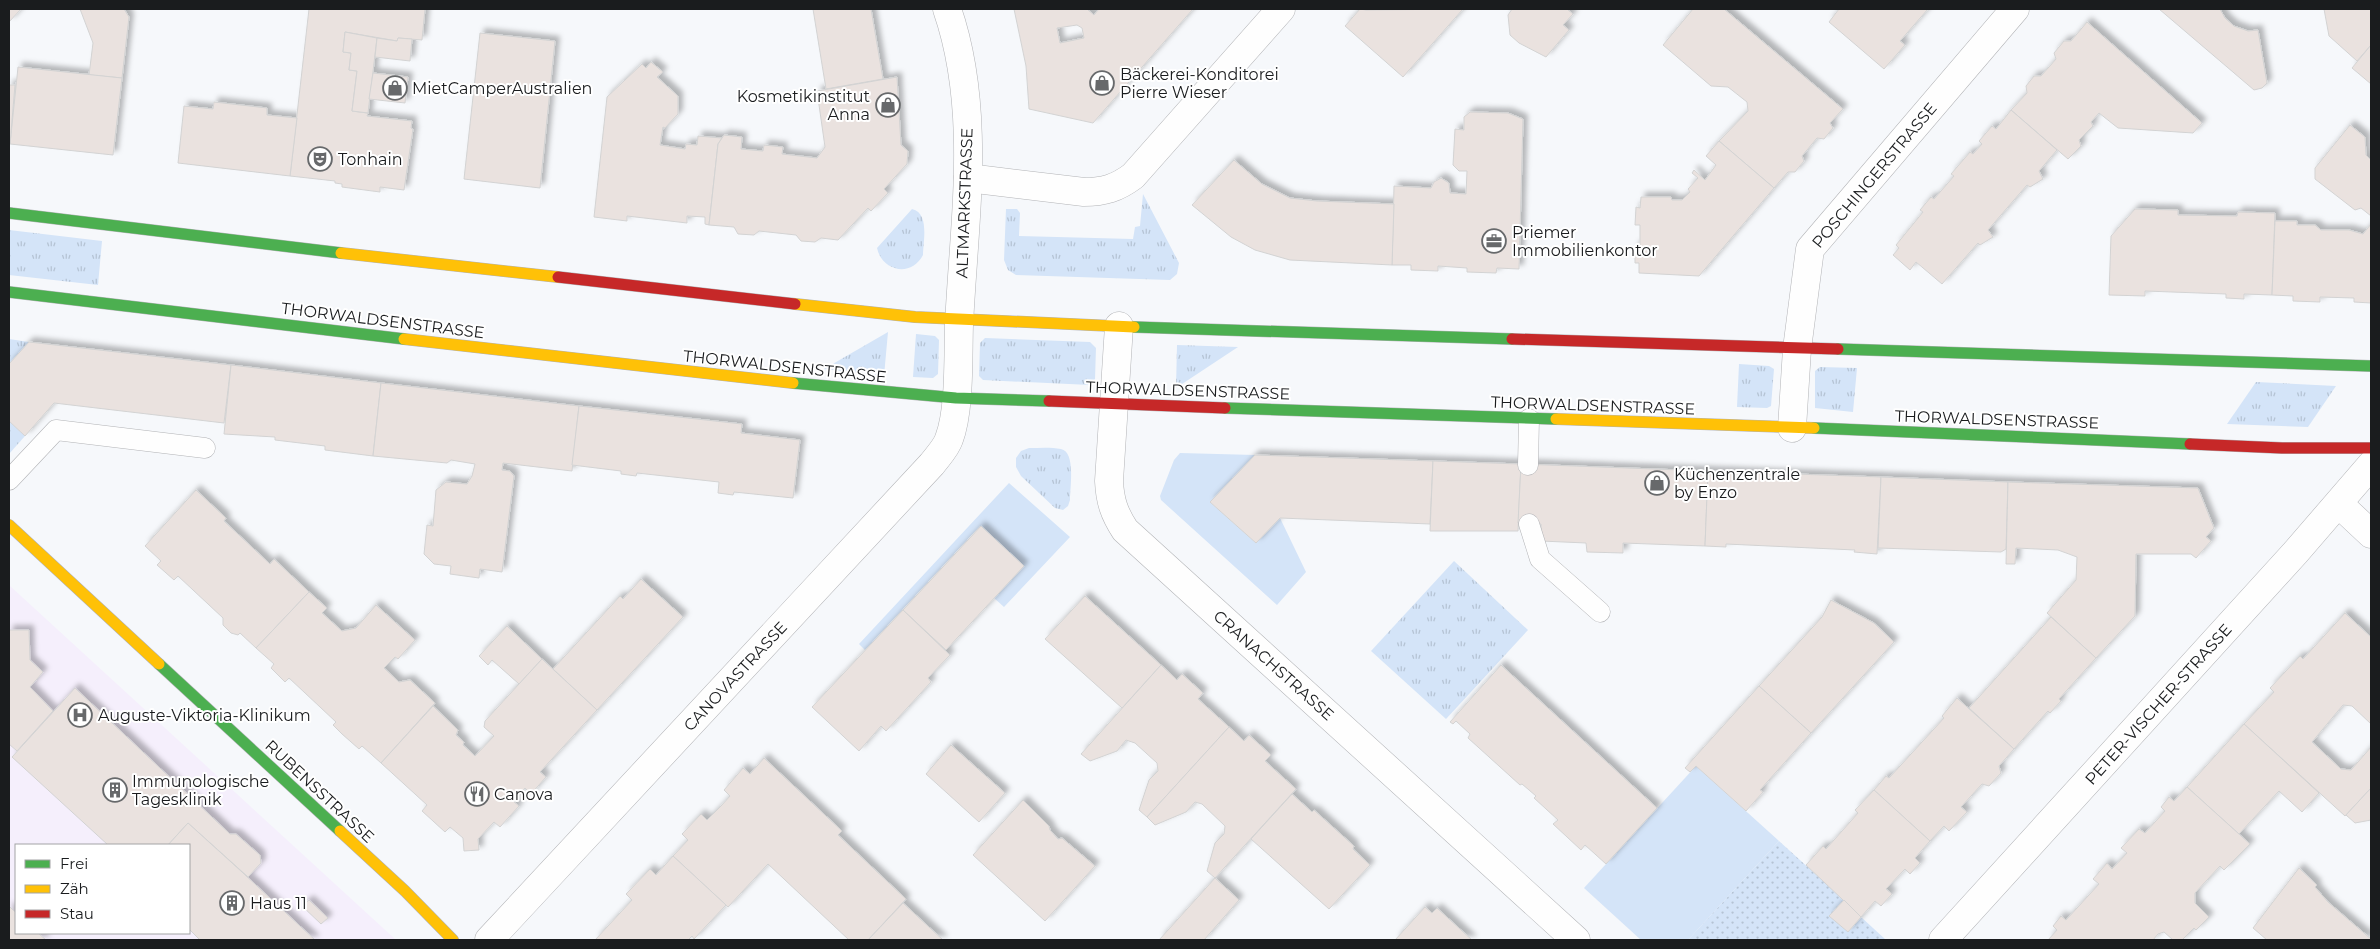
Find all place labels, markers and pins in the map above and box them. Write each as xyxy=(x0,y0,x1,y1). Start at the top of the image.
place label: Bäckerei-Konditorei Pierre Wieser xyxy=(1120,65,1279,102)
shop icon: Bäckerei-Konditorei Pierre Wieser xyxy=(1089,70,1115,96)
shop icon: MietCamperAustralien xyxy=(382,75,408,101)
place label: MietCamperAustralien xyxy=(412,79,592,98)
place label: Kosmetikinstitut Anna xyxy=(737,87,870,124)
shop icon: Kosmetikinstitut Anna xyxy=(875,92,901,118)
theatre icon: Tonhain xyxy=(307,146,333,172)
place label: Tonhain xyxy=(338,150,403,169)
place label: Priemer Immobilienkontor xyxy=(1512,223,1658,260)
office icon: Priemer Immobilienkontor xyxy=(1481,228,1507,254)
place label: Küchenzentrale by Enzo xyxy=(1674,465,1800,502)
shop icon: Küchenzentrale by Enzo xyxy=(1644,470,1670,496)
hospital icon: Auguste-Viktoria-Klinikum xyxy=(67,702,93,728)
place label: Auguste-Viktoria-Klinikum xyxy=(98,706,311,725)
place label: Immunologische Tagesklinik xyxy=(132,772,269,809)
building icon: Immunologische Tagesklinik xyxy=(102,777,128,803)
restaurant icon: Canova xyxy=(464,781,490,807)
place label: Canova xyxy=(494,785,553,804)
building icon: Haus 11 xyxy=(219,890,245,916)
place label: Haus 11 xyxy=(250,894,307,913)

